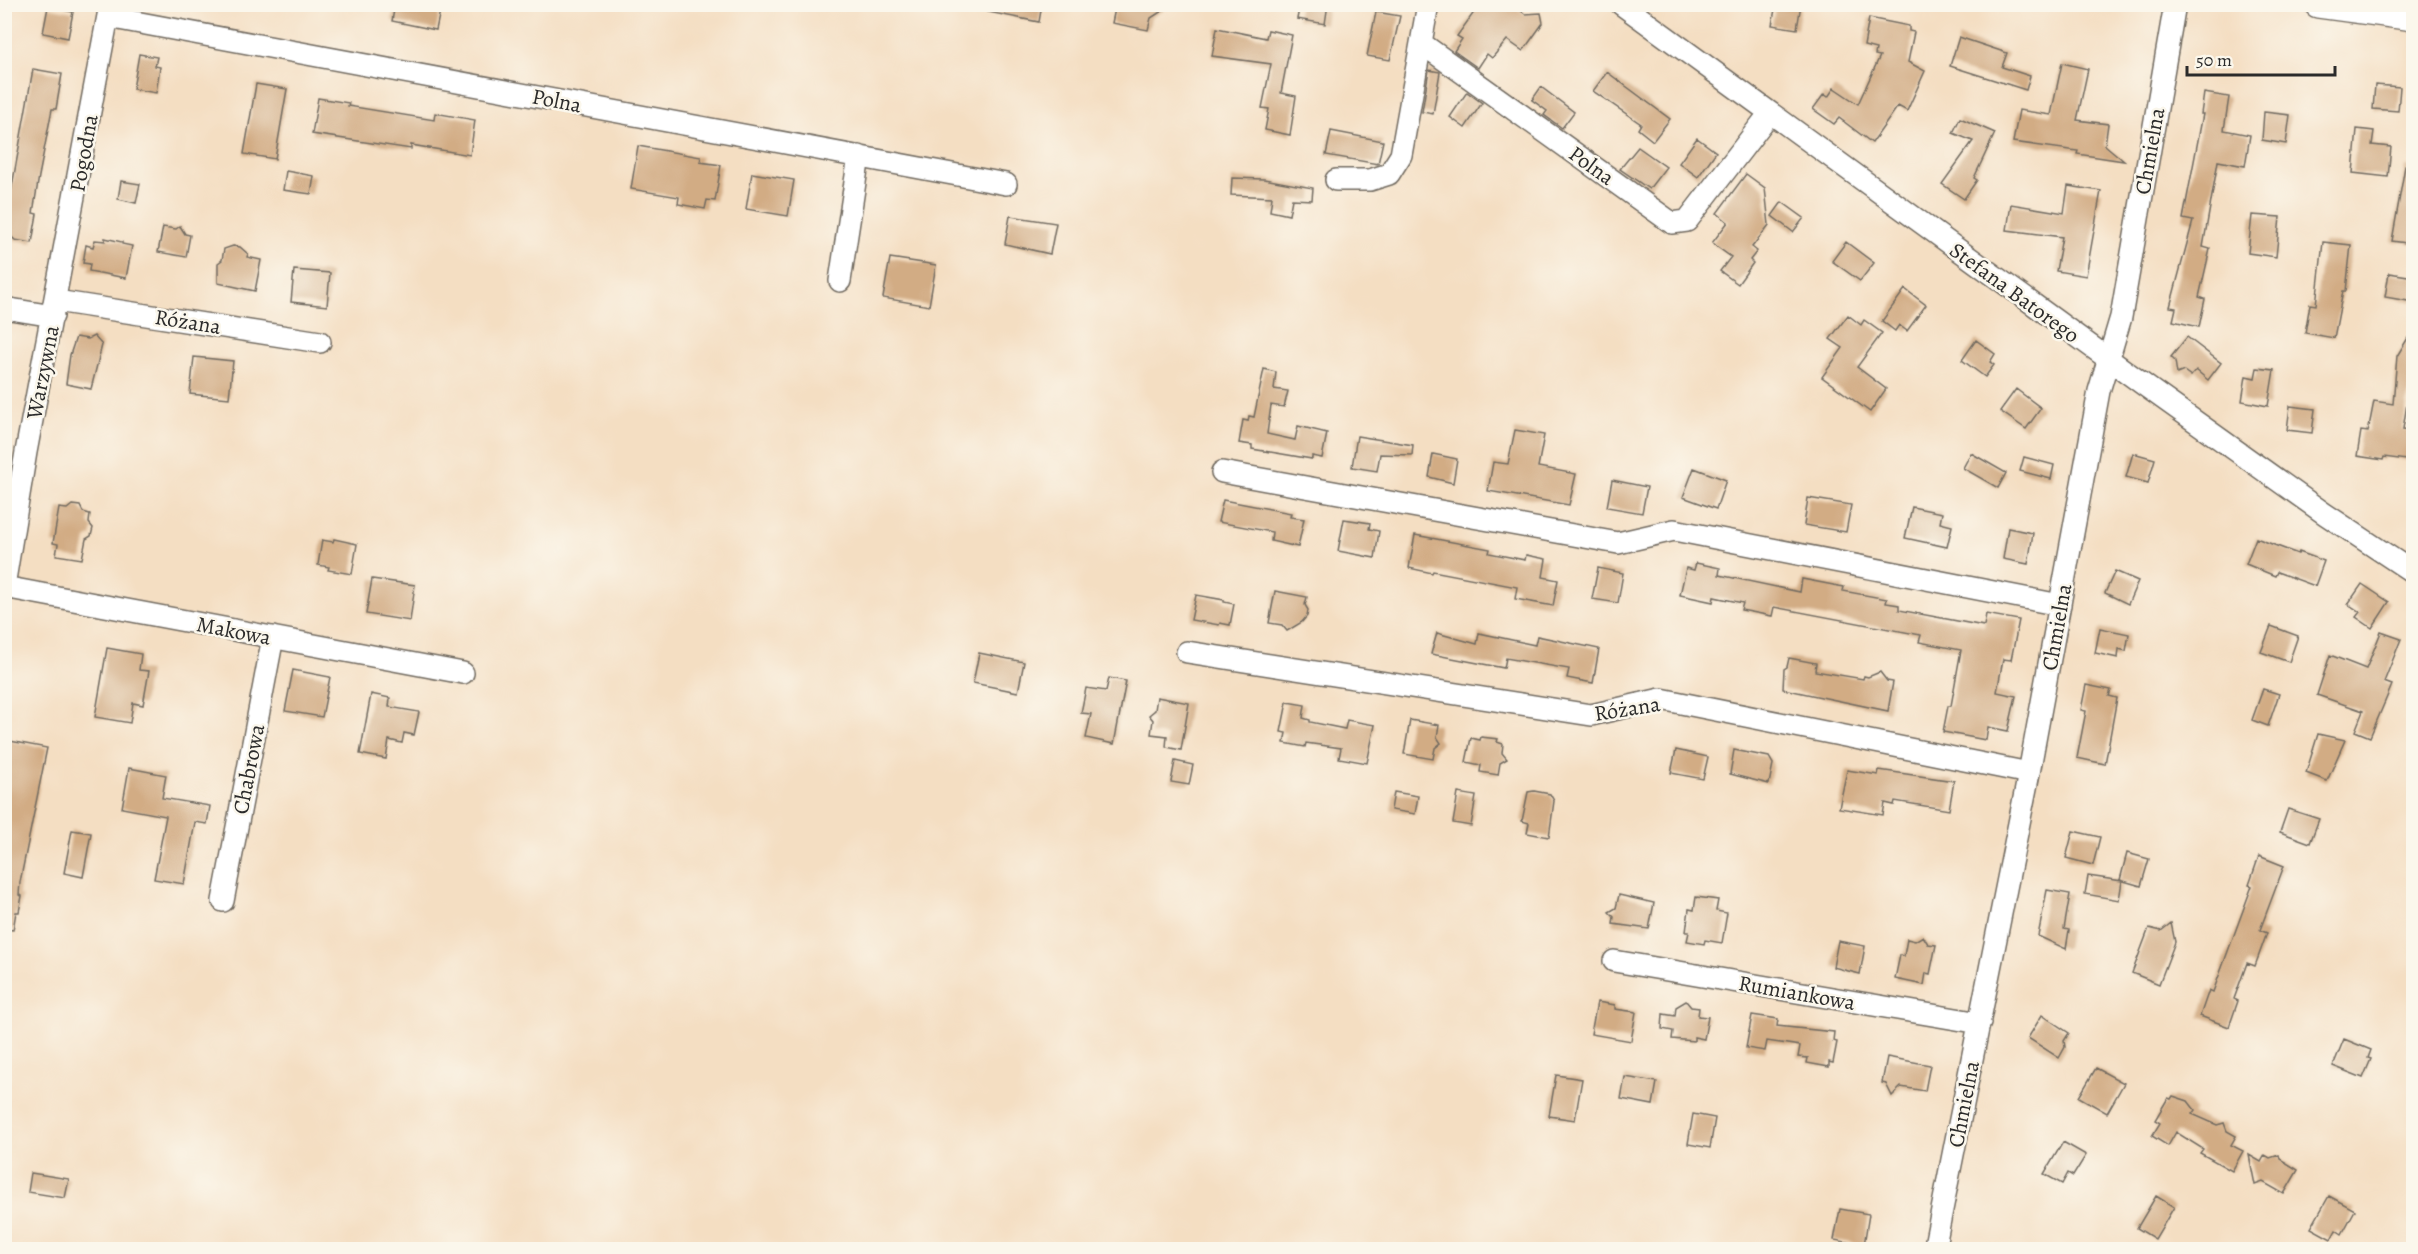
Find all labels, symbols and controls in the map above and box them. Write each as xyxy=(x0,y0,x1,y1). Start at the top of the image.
scale bar xyxy=(2187,39,2336,77)
text: 50 m xyxy=(2196,48,2232,72)
street label: Polna xyxy=(530,82,585,121)
street label: Chmielna xyxy=(2128,105,2172,197)
street label: Pogodna xyxy=(62,111,106,194)
street label: Polna xyxy=(1562,139,1621,193)
street label: Stefana Batorego xyxy=(1943,235,2086,350)
street label: Różana xyxy=(153,302,224,342)
street label: Warzywna xyxy=(19,322,67,423)
street label: Chmielna xyxy=(2035,581,2079,673)
street label: Makowa xyxy=(194,609,274,653)
street label: Różana xyxy=(1592,689,1663,729)
street label: Chabrowa xyxy=(226,721,273,817)
street label: Rumiankowa xyxy=(1736,968,1858,1018)
street label: Chmielna xyxy=(1941,1058,1987,1150)

